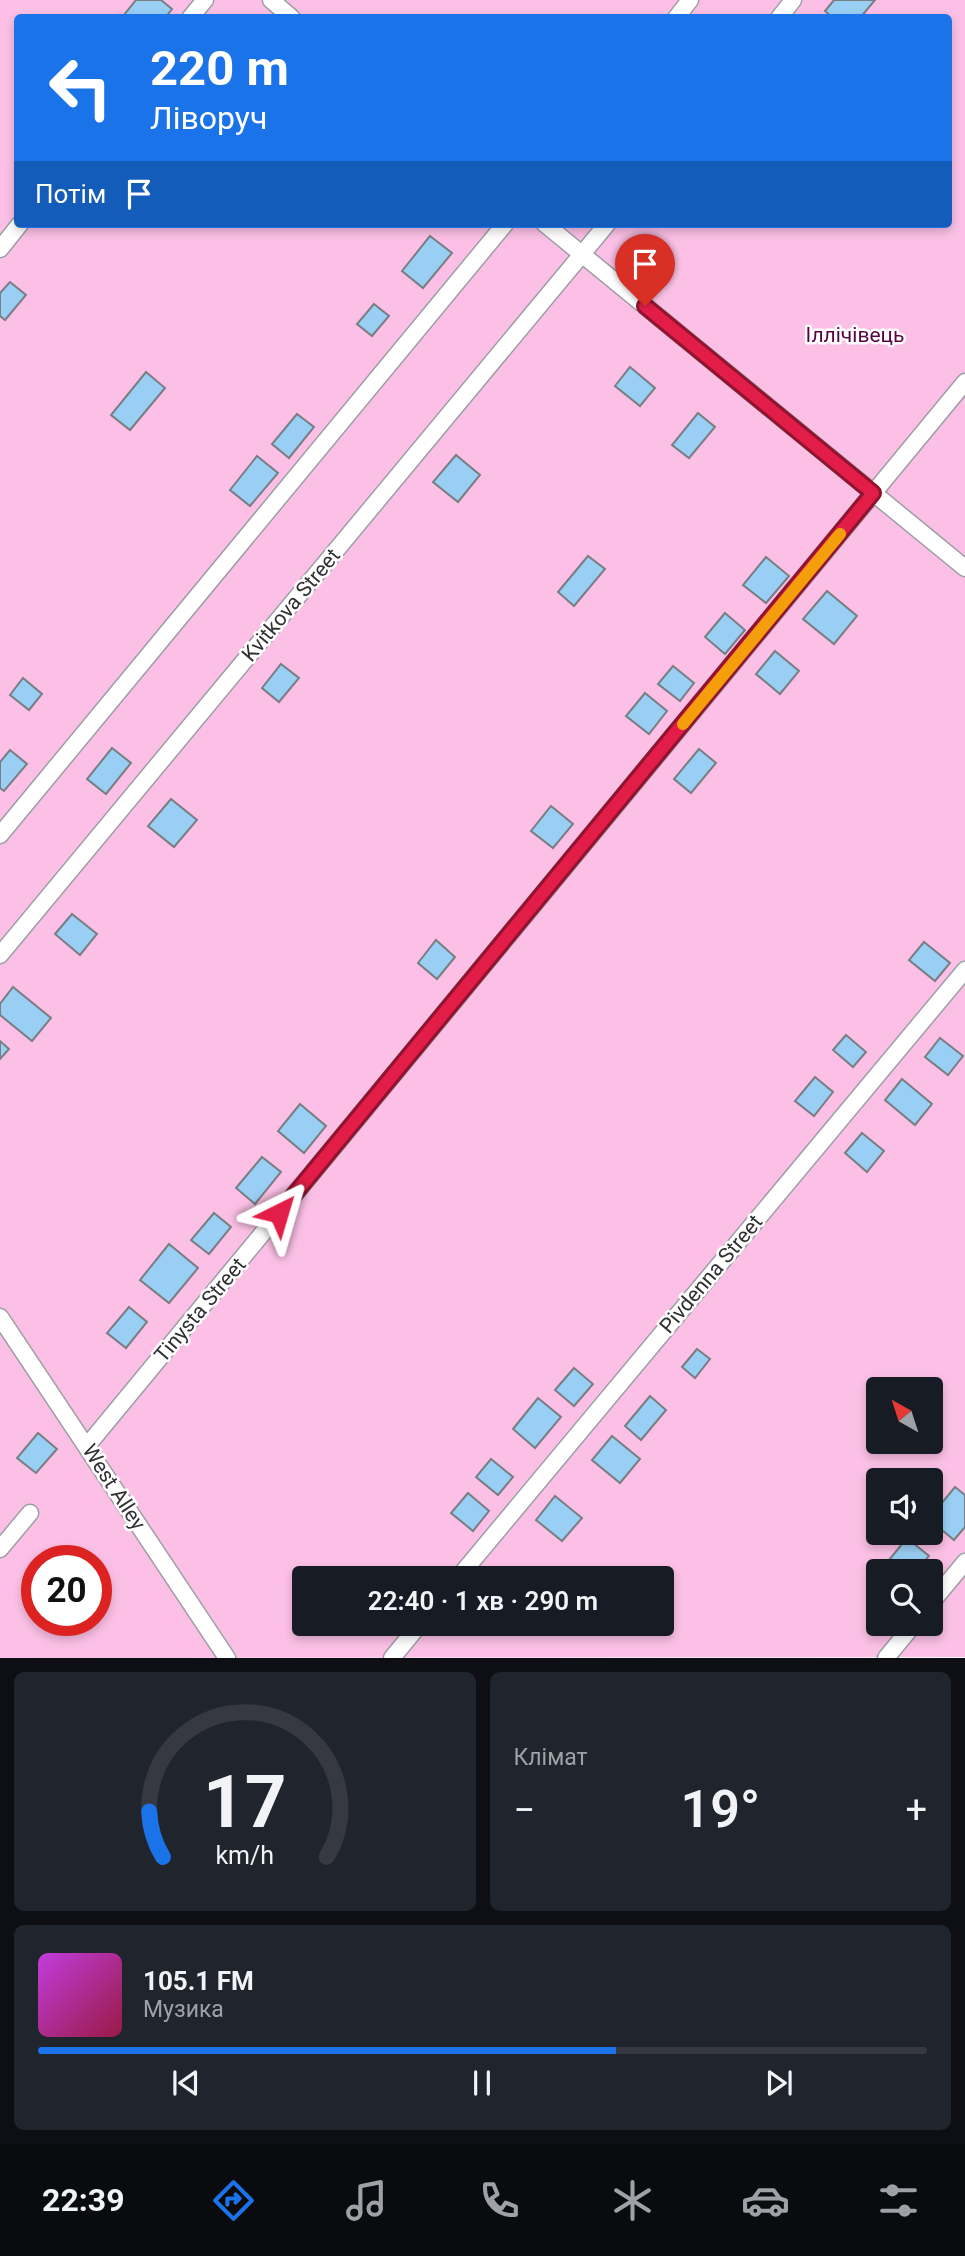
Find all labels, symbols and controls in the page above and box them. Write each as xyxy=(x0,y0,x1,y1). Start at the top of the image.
text: 220 m xyxy=(150,40,289,97)
icon: left xyxy=(35,42,126,133)
text: Ліворуч xyxy=(150,99,267,137)
icon: arrive xyxy=(120,175,158,213)
text: Потім xyxy=(35,179,106,209)
pin xyxy=(615,234,675,306)
icon: arrive xyxy=(626,245,664,283)
park label: Іллічівець xyxy=(806,323,904,347)
street label: Kvitkova Street xyxy=(237,544,345,666)
position arrow xyxy=(242,1176,316,1250)
street label: Pivdenna Street xyxy=(655,1210,767,1338)
street label: Tinysta Street xyxy=(149,1253,251,1367)
north arrow xyxy=(866,1377,943,1454)
map controls xyxy=(866,1377,943,1636)
street label: West Alley xyxy=(77,1440,151,1534)
button: sound xyxy=(866,1468,943,1545)
speed limit sign: 20 xyxy=(21,1545,112,1636)
button: search xyxy=(866,1559,943,1636)
text: 22:40 · 1 хв · 290 m xyxy=(368,1586,598,1616)
text: Клімат xyxy=(514,1744,588,1771)
text: 17 xyxy=(203,1760,287,1846)
text: 19° xyxy=(681,1779,760,1840)
text: − xyxy=(514,1788,535,1832)
text: + xyxy=(905,1788,927,1832)
text: km/h xyxy=(215,1841,274,1870)
text: 105.1 FM xyxy=(143,1966,254,1996)
text: Музика xyxy=(143,1996,224,2023)
icon: previous xyxy=(167,2064,205,2102)
icon: pause xyxy=(463,2064,501,2102)
icon: next xyxy=(760,2064,798,2102)
icon: directions xyxy=(209,2176,258,2225)
icon: music xyxy=(342,2176,391,2225)
icon: phone xyxy=(475,2176,524,2225)
icon: climate xyxy=(608,2176,657,2225)
icon: car xyxy=(741,2176,790,2225)
icon: filters xyxy=(874,2176,923,2225)
text: 22:39 xyxy=(42,2181,124,2219)

